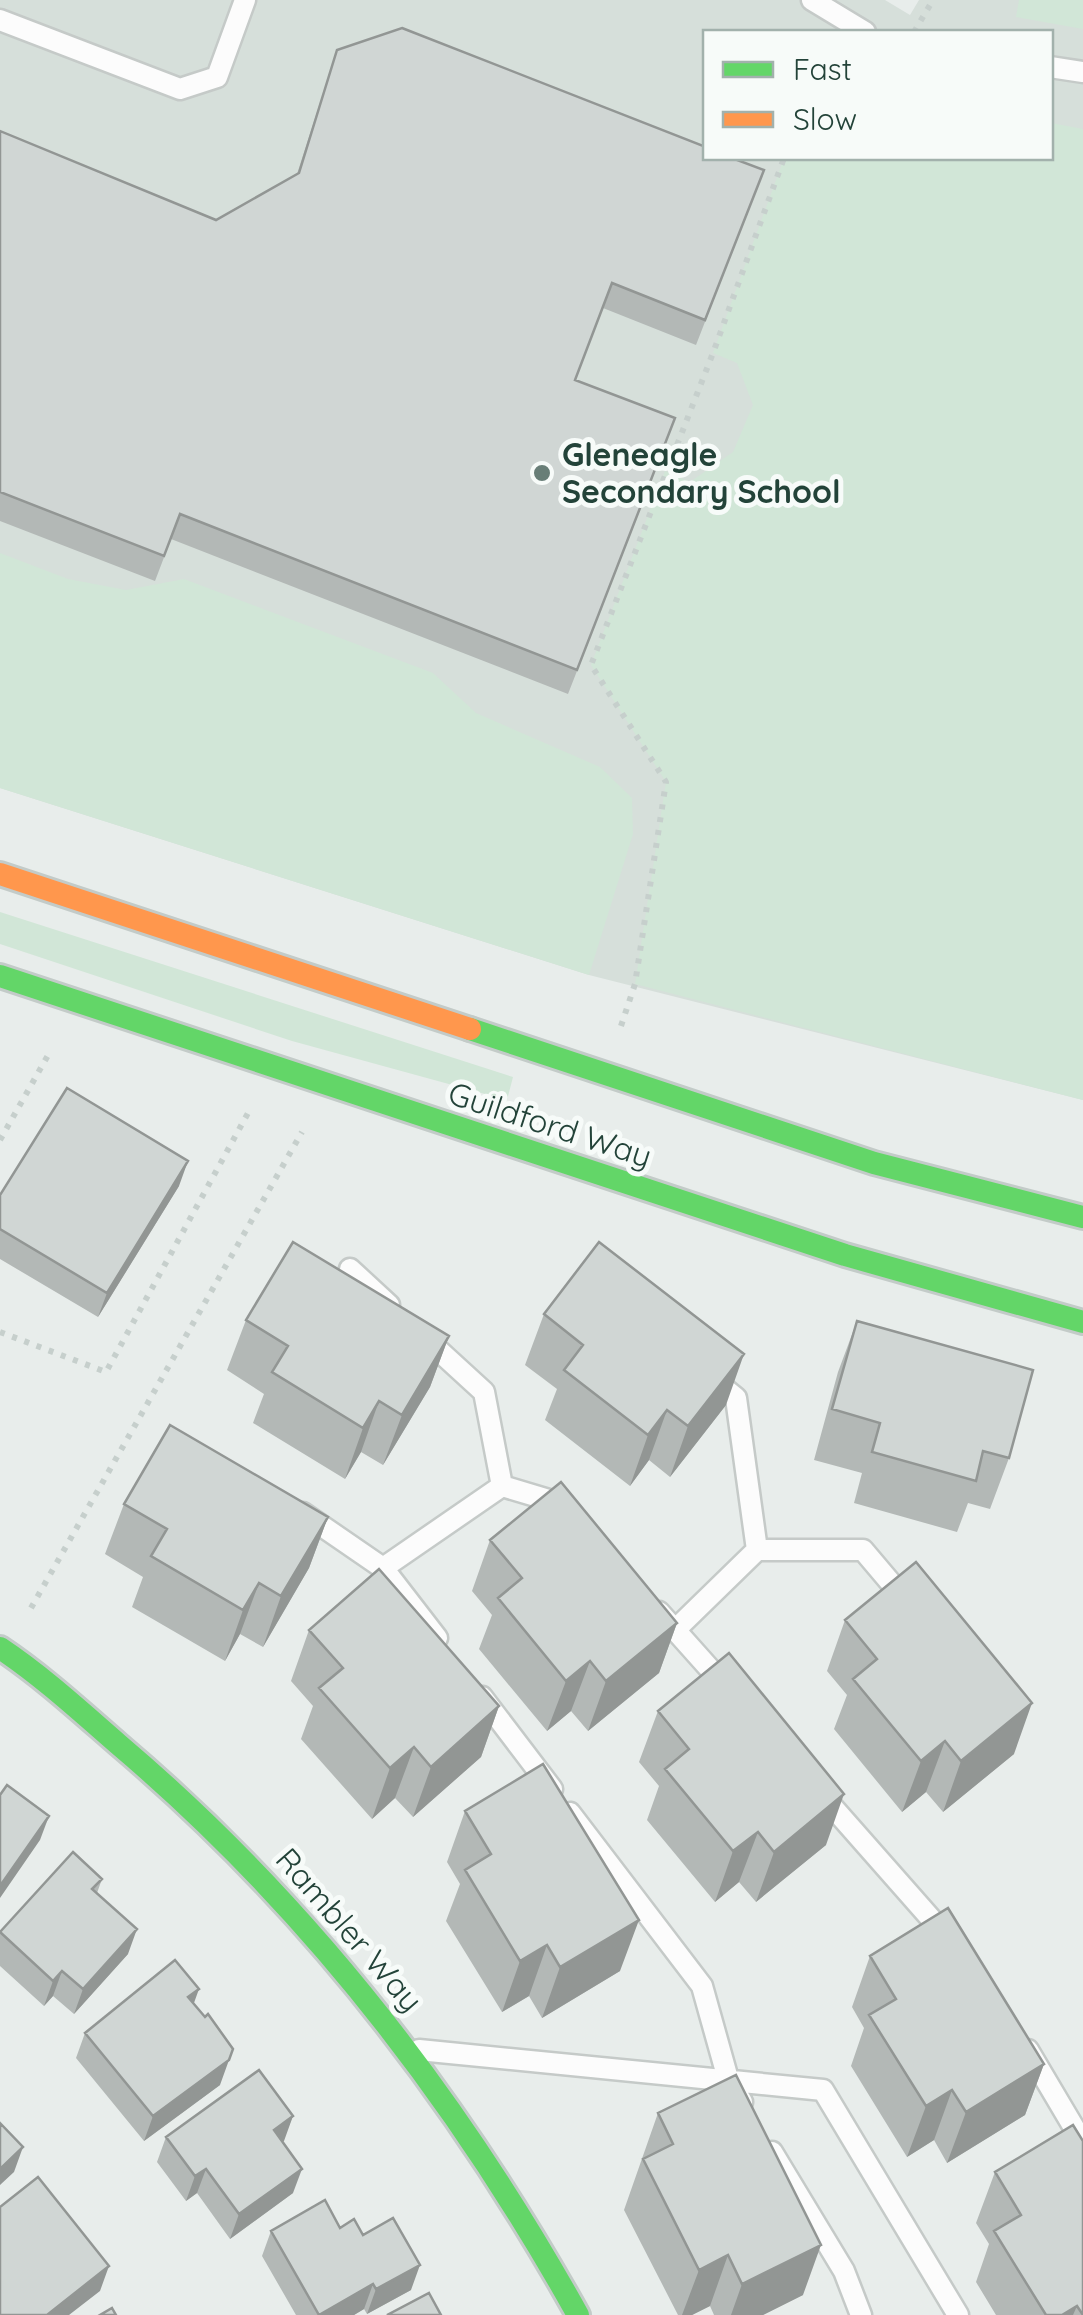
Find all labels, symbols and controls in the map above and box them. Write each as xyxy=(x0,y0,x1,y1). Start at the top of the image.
legend xyxy=(703,30,1053,160)
text: Fast xyxy=(793,50,852,88)
text: Slow xyxy=(793,100,857,138)
place label: Gleneagle Secondary School xyxy=(562,434,841,511)
marker: Gleneagle Secondary School xyxy=(531,462,553,484)
street label: Guildford Way xyxy=(444,1072,657,1176)
street label: Rambler Way xyxy=(268,1839,432,2019)

